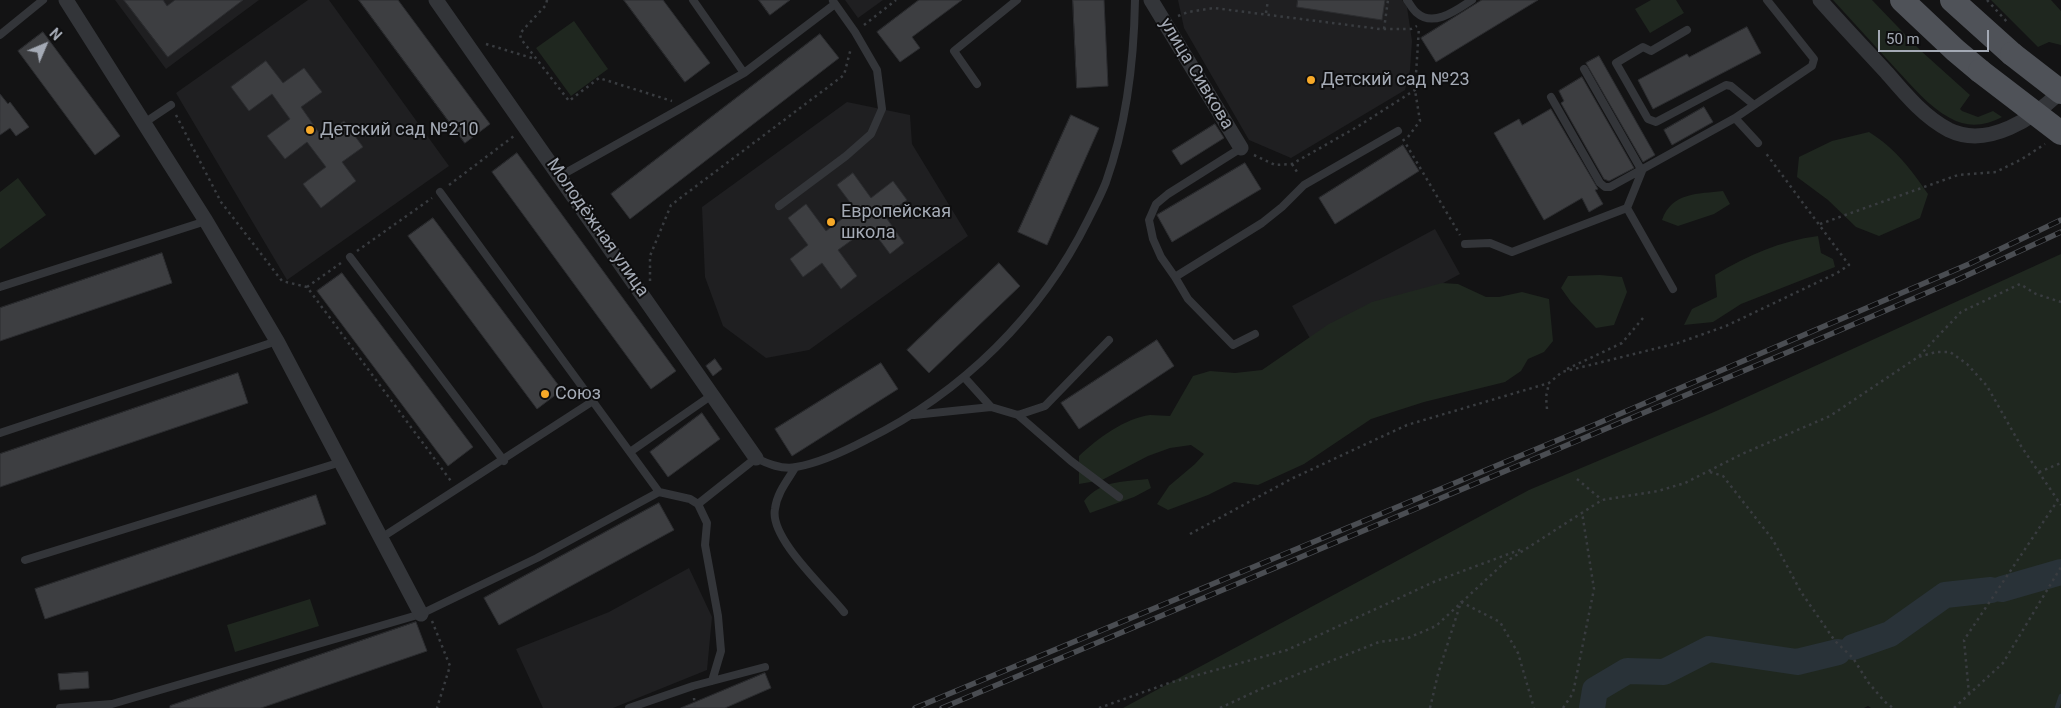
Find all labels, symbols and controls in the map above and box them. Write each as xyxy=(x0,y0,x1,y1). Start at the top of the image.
street label: улица Сивкова xyxy=(1154,14,1238,134)
north arrow xyxy=(20,20,70,70)
scale bar xyxy=(1881,20,1992,52)
text: N xyxy=(46,25,65,44)
text: 50 m xyxy=(1886,30,1920,48)
place label: Детский сад №23 xyxy=(1321,69,1470,91)
marker: Детский сад №23 xyxy=(1305,74,1317,86)
place label: Детский сад №210 xyxy=(320,119,479,141)
marker: Детский сад №210 xyxy=(304,124,316,136)
street label: Молодёжная улица xyxy=(541,155,653,301)
place label: Европейская школа xyxy=(841,201,951,243)
marker: Европейская школа xyxy=(825,216,837,228)
place label: Союз xyxy=(555,383,601,405)
marker: Союз xyxy=(539,388,551,400)

